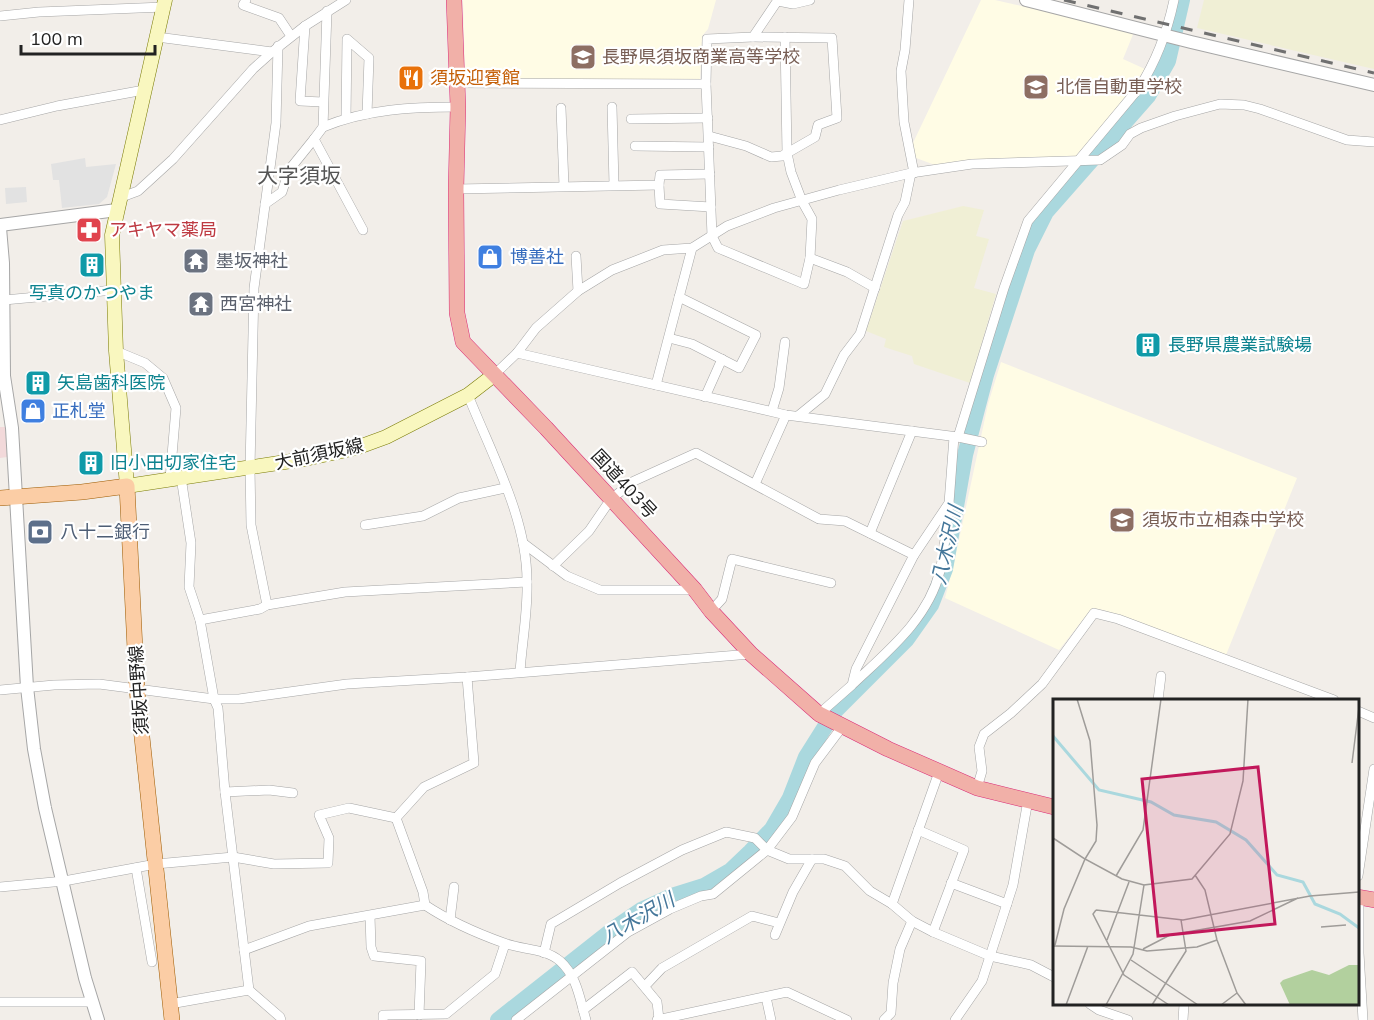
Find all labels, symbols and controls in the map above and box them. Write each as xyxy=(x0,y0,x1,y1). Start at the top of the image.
scale bar xyxy=(21,18,154,56)
text: 100 m xyxy=(30,27,83,50)
school or university icon: 長野県須坂商業高等学校 xyxy=(568,42,598,72)
place label: 長野県須坂商業高等学校 xyxy=(602,45,800,68)
restaurant icon: 須坂迎賓館 xyxy=(396,63,426,93)
place label: 須坂迎賓館 xyxy=(430,66,520,89)
school or university icon: 北信自動車学校 xyxy=(1021,72,1051,102)
place label: 北信自動車学校 xyxy=(1056,75,1182,98)
district label: 大字須坂 xyxy=(257,162,341,188)
pharmacy icon: アキヤマ薬局 xyxy=(74,215,104,245)
place label: アキヤマ薬局 xyxy=(109,218,217,241)
shop icon: 博善社 xyxy=(475,242,505,272)
place label: 博善社 xyxy=(510,245,564,268)
temple icon: 墨坂神社 xyxy=(181,246,211,276)
place label: 墨坂神社 xyxy=(216,249,288,272)
building icon: 写真のかつやま xyxy=(77,250,107,280)
place label: 写真のかつやま xyxy=(29,281,155,304)
temple icon: 西宮神社 xyxy=(186,289,216,319)
place label: 西宮神社 xyxy=(220,292,292,315)
building icon: 長野県農業試験場 xyxy=(1133,330,1163,360)
place label: 長野県農業試験場 xyxy=(1168,333,1312,356)
building icon: 矢島歯科医院 xyxy=(23,368,53,398)
place label: 矢島歯科医院 xyxy=(57,371,165,394)
shop icon: 正札堂 xyxy=(18,396,48,426)
place label: 正札堂 xyxy=(52,399,106,422)
street label: 大前須坂線 xyxy=(272,433,365,474)
street label: 国道403号 xyxy=(586,444,662,523)
building icon: 旧小田切家住宅 xyxy=(76,448,106,478)
place label: 旧小田切家住宅 xyxy=(110,451,236,474)
water label: 八木沢川 xyxy=(925,501,968,587)
school or university icon: 須坂市立相森中学校 xyxy=(1107,505,1137,535)
place label: 須坂市立相森中学校 xyxy=(1142,508,1304,531)
bank icon: 八十二銀行 xyxy=(25,517,55,547)
place label: 八十二銀行 xyxy=(60,520,150,543)
street label: 須坂中野線 xyxy=(124,644,153,736)
inset map xyxy=(1053,699,1359,1005)
water label: 八木沢川 xyxy=(597,886,680,948)

